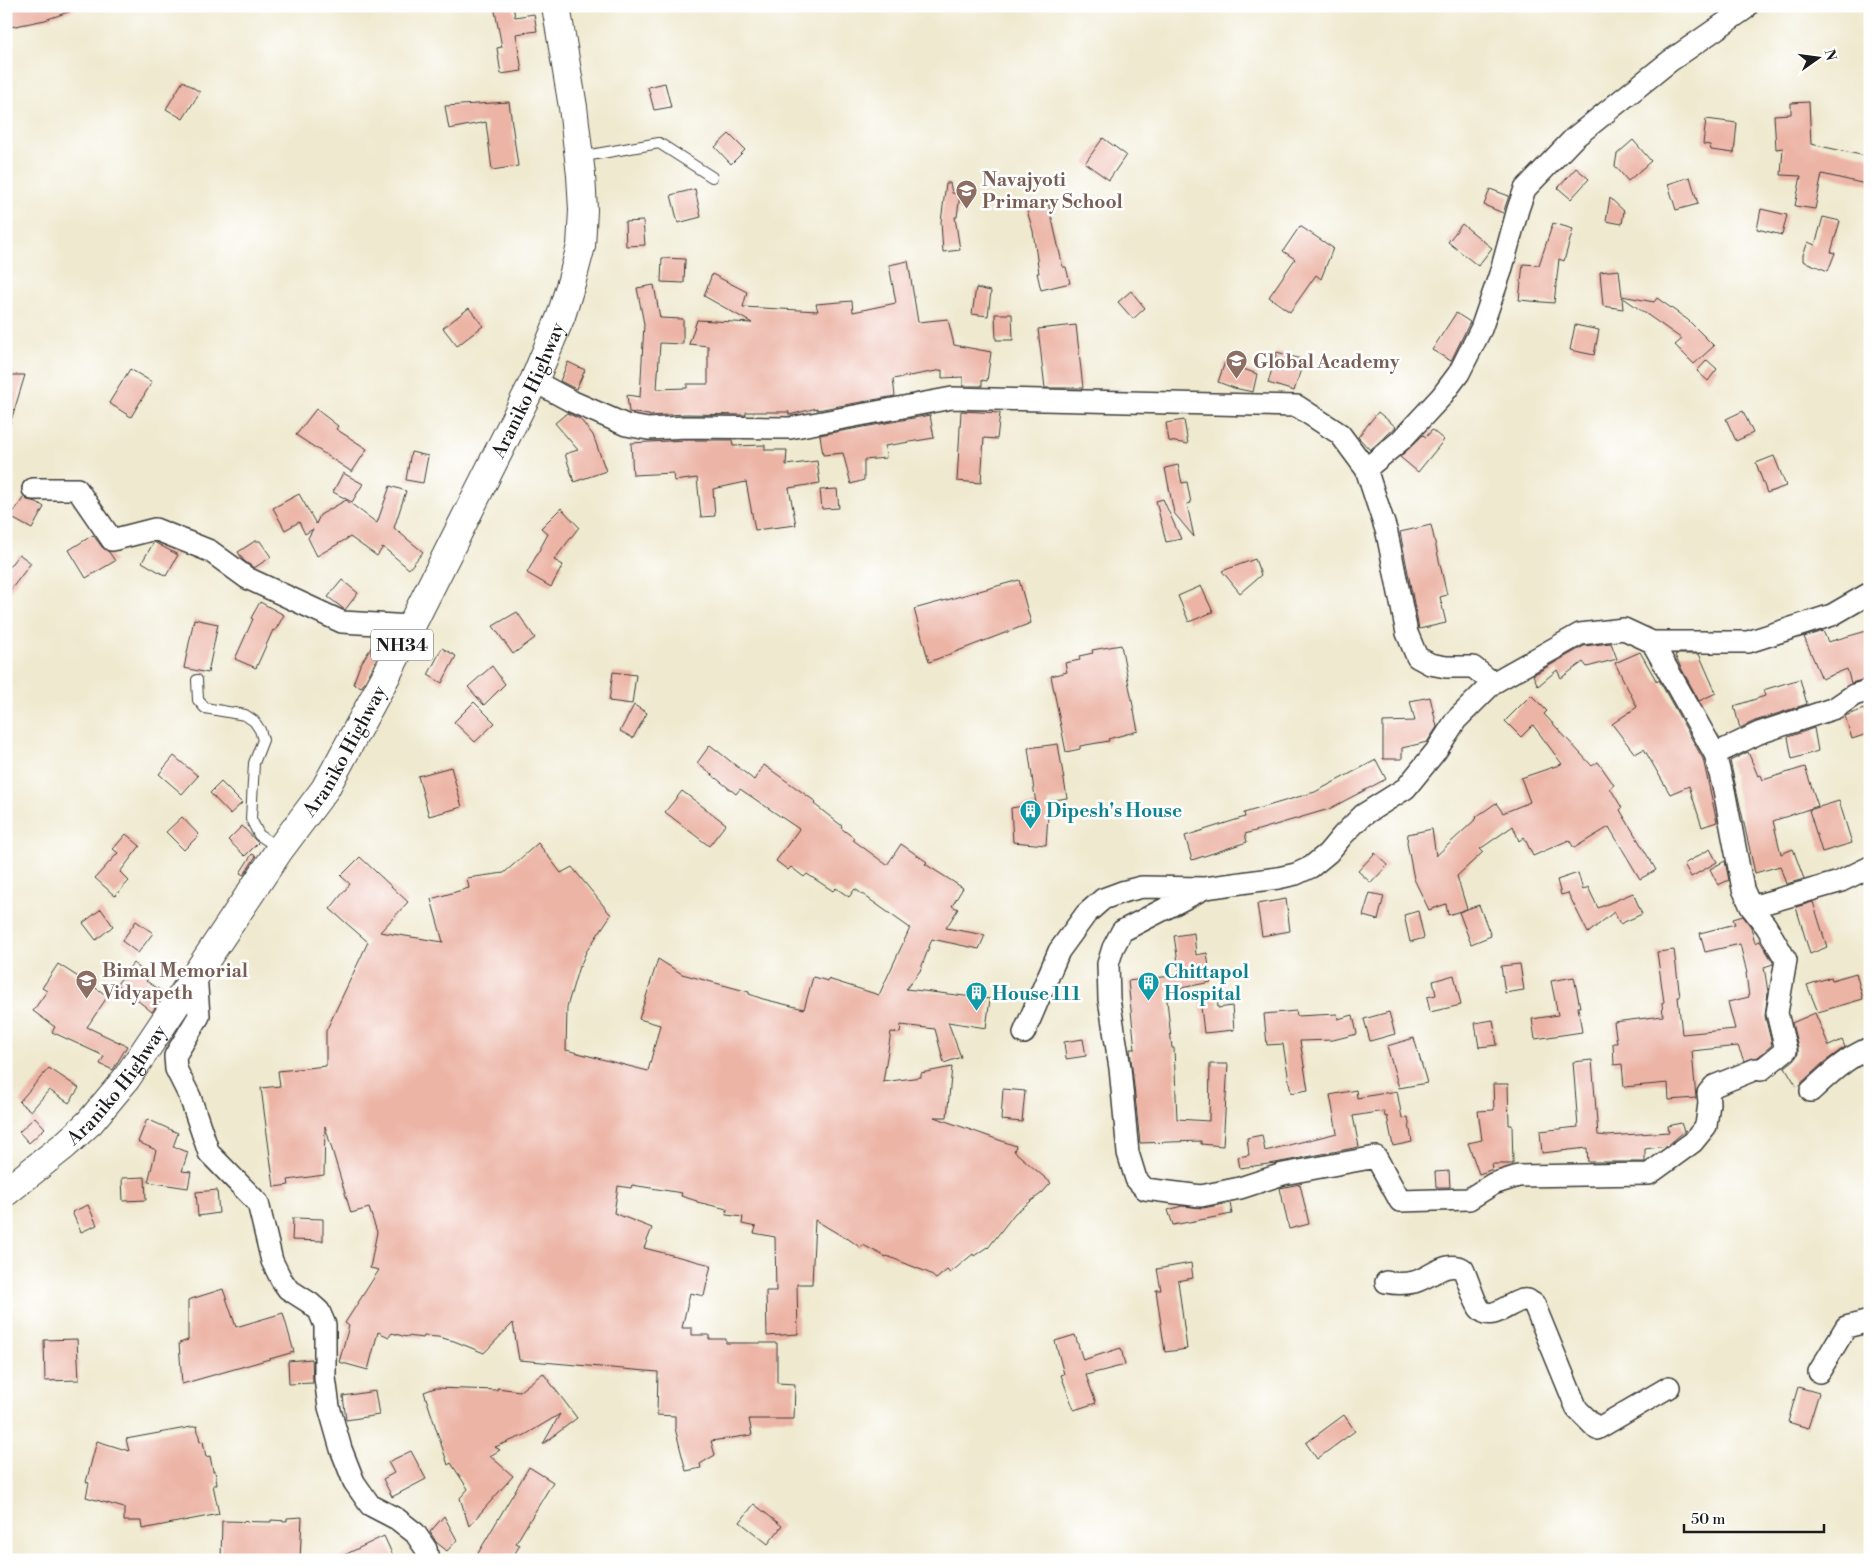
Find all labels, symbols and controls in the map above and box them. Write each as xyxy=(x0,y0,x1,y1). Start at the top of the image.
north arrow xyxy=(1794,32,1844,82)
text: N xyxy=(1820,48,1840,63)
place label: Navajyoti Primary School xyxy=(982,168,1123,214)
school or university icon: Navajyoti Primary School xyxy=(954,178,978,209)
street label: Araniko Highway xyxy=(486,318,570,463)
school or university icon: Global Academy xyxy=(1225,349,1249,380)
place label: Global Academy xyxy=(1253,350,1400,374)
road number: NH34 xyxy=(371,630,433,660)
street label: Araniko Highway xyxy=(297,681,392,822)
building icon: Dipesh's House xyxy=(1018,798,1042,829)
place label: Dipesh's House xyxy=(1046,799,1182,823)
place label: Bimal Memorial Vidyapeth xyxy=(101,959,248,1005)
place label: Chittapol Hospital xyxy=(1164,960,1249,1006)
school or university icon: Bimal Memorial Vidyapeth xyxy=(74,969,98,1000)
building icon: Chittapol Hospital xyxy=(1136,970,1160,1001)
building icon: House 111 xyxy=(964,981,988,1012)
place label: House 111 xyxy=(992,982,1081,1006)
street label: Araniko Highway xyxy=(61,1020,172,1151)
scale bar xyxy=(1684,1501,1824,1533)
text: 50 m xyxy=(1691,1510,1725,1529)

